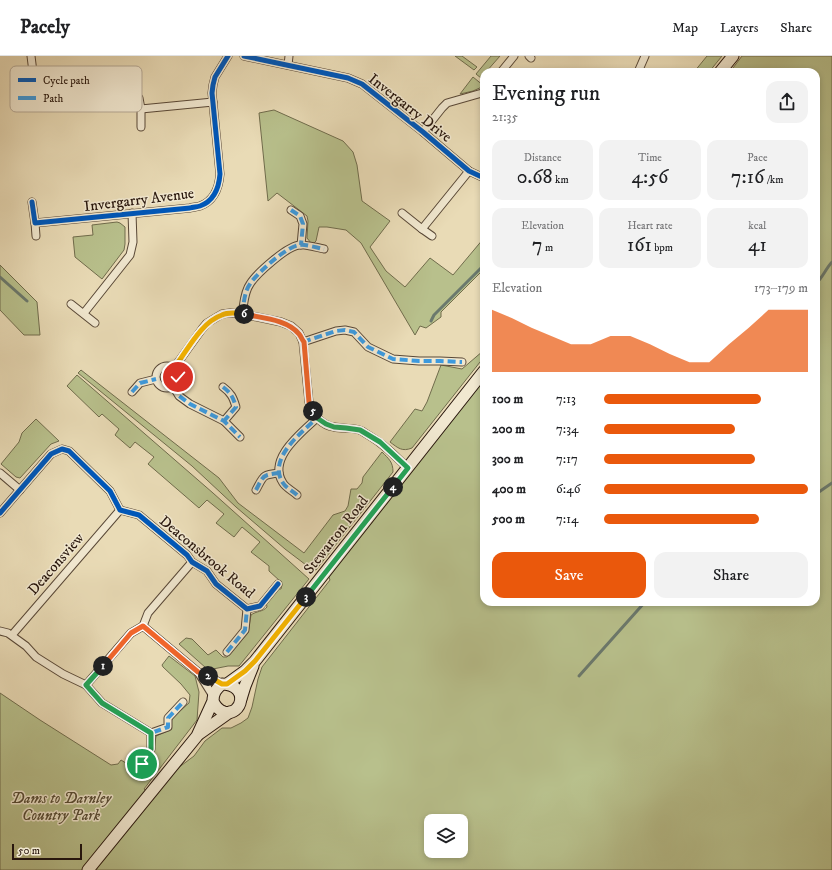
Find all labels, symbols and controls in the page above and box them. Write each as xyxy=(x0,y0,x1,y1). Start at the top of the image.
text: Pacely xyxy=(20,16,70,39)
text: Map xyxy=(672,19,698,37)
text: Layers xyxy=(720,19,758,37)
text: Share xyxy=(780,19,812,37)
legend xyxy=(10,66,142,112)
street label: Invergarry Drive xyxy=(364,69,456,147)
text: Cycle path xyxy=(43,74,90,88)
text: Evening run xyxy=(492,80,600,107)
button: share xyxy=(766,81,808,123)
text: Path xyxy=(43,92,64,106)
text: 21:35 xyxy=(492,109,518,125)
text: Distance xyxy=(524,151,562,165)
text: Time xyxy=(638,151,662,165)
text: Pace xyxy=(747,151,768,165)
text: 0.68 xyxy=(517,165,553,190)
text: 4:56 xyxy=(631,165,669,190)
text: 7:16 xyxy=(731,165,765,190)
text: km xyxy=(553,173,569,187)
text: /km xyxy=(765,173,784,187)
street label: Invergarry Avenue xyxy=(83,184,195,216)
text: Elevation xyxy=(521,219,564,233)
text: Heart rate xyxy=(627,219,673,233)
text: kcal xyxy=(748,219,766,233)
text: 7 xyxy=(532,233,543,258)
text: 161 xyxy=(627,233,652,258)
text: 41 xyxy=(748,233,767,258)
text: m xyxy=(543,241,553,255)
text: bpm xyxy=(652,241,673,255)
text: Elevation xyxy=(492,280,542,296)
text: 173–179 m xyxy=(754,280,808,296)
pin: 6 xyxy=(234,304,254,324)
text: 6 xyxy=(241,307,247,321)
pin xyxy=(161,360,195,394)
icon: check xyxy=(167,366,189,388)
text: 100 m xyxy=(492,391,523,407)
text: 7:13 xyxy=(556,391,576,407)
pin: 5 xyxy=(303,401,323,421)
text: 5 xyxy=(310,404,316,418)
text: 200 m xyxy=(492,421,525,437)
text: 7:34 xyxy=(556,421,579,437)
text: 300 m xyxy=(492,451,523,467)
text: 7:17 xyxy=(556,451,578,467)
pin: 4 xyxy=(383,477,403,497)
text: 4 xyxy=(390,480,396,494)
text: 400 m xyxy=(492,481,526,497)
text: 6:46 xyxy=(556,481,580,497)
street label: Stewarton Road xyxy=(299,491,373,578)
street label: Deaconsbrook Road xyxy=(155,511,259,603)
text: 500 m xyxy=(492,511,525,527)
text: 7:14 xyxy=(556,511,579,527)
street label: Deaconsview xyxy=(24,529,89,599)
button: Save xyxy=(492,552,646,598)
button: Share xyxy=(654,552,808,598)
pin: 3 xyxy=(296,587,316,607)
text: 3 xyxy=(304,590,308,604)
pin: 1 xyxy=(93,656,113,676)
text: 1 xyxy=(101,659,105,673)
pin: 2 xyxy=(198,666,218,686)
text: 2 xyxy=(205,669,211,683)
pin xyxy=(125,747,159,781)
icon: arrive xyxy=(131,753,153,775)
park label: Dams to Darnley Country Park xyxy=(11,789,112,825)
map controls xyxy=(424,814,468,858)
button: layers xyxy=(424,814,468,858)
scale bar xyxy=(12,842,82,861)
text: 50 m xyxy=(18,844,40,858)

